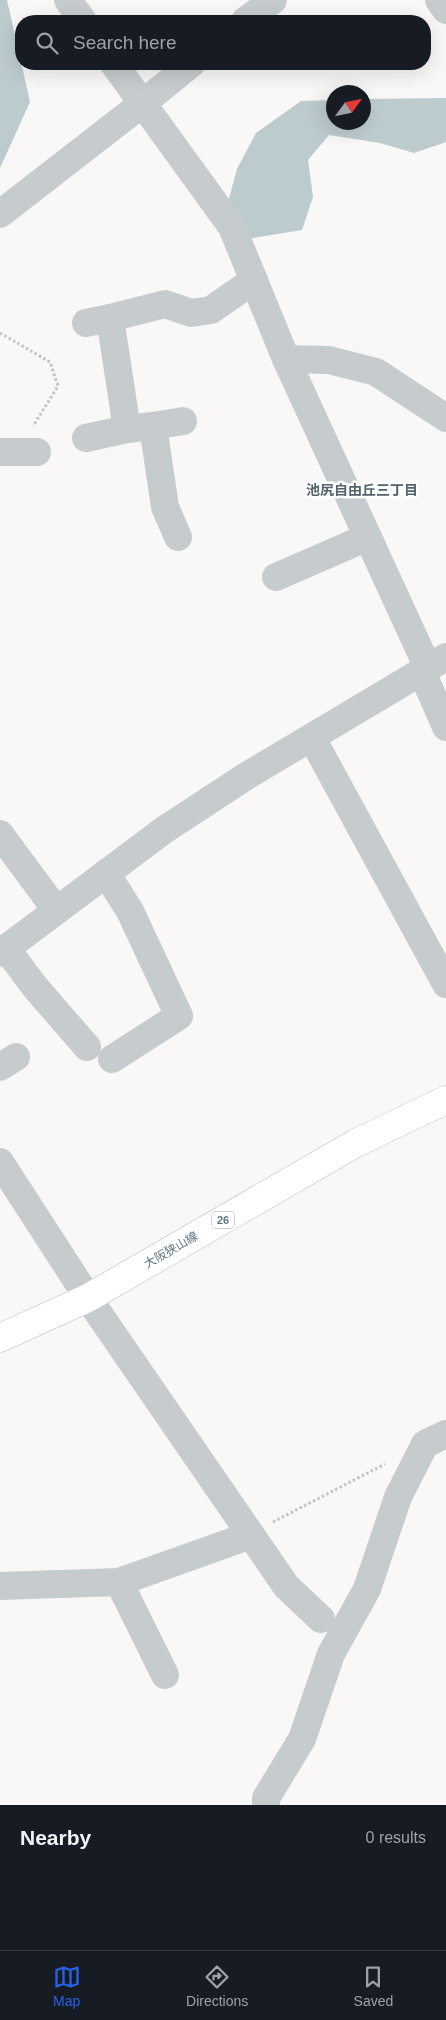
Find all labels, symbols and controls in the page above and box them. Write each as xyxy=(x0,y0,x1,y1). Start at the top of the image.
search box xyxy=(15,15,431,70)
icon: search xyxy=(33,29,61,57)
text: Search here xyxy=(73,32,177,53)
north arrow xyxy=(326,85,371,130)
district label: 池尻自由丘三丁目 xyxy=(306,482,418,498)
road number: 26 xyxy=(212,1212,234,1228)
street label: 大阪狭山線 xyxy=(142,1229,200,1271)
text: Nearby xyxy=(20,1826,91,1849)
text: 0 results xyxy=(366,1829,426,1846)
tab: Map xyxy=(53,1963,81,2009)
tab: Directions xyxy=(186,1963,248,2009)
tab: Saved xyxy=(354,1963,393,2009)

